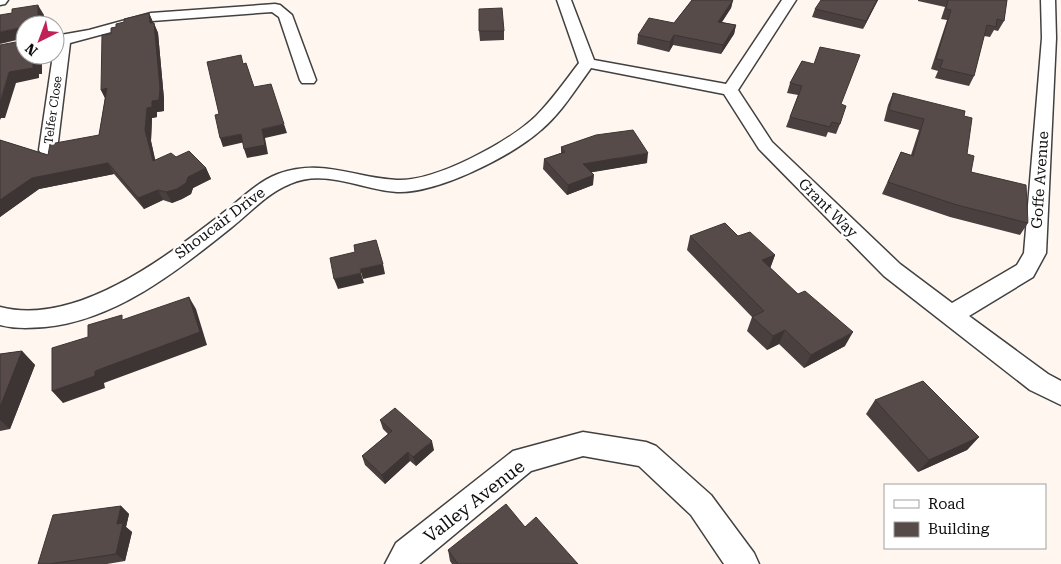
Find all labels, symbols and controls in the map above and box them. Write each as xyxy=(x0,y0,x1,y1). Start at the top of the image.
north arrow xyxy=(15,15,65,65)
text: N xyxy=(22,40,41,59)
street label: Telfer Close xyxy=(41,75,65,145)
street label: Goffe Avenue xyxy=(1028,131,1052,229)
street label: Grant Way xyxy=(795,175,861,241)
street label: Shoucair Drive xyxy=(171,183,269,263)
street label: Valley Avenue xyxy=(420,455,529,547)
legend xyxy=(884,484,1046,549)
text: Road xyxy=(928,495,965,513)
text: Building xyxy=(928,520,990,538)

